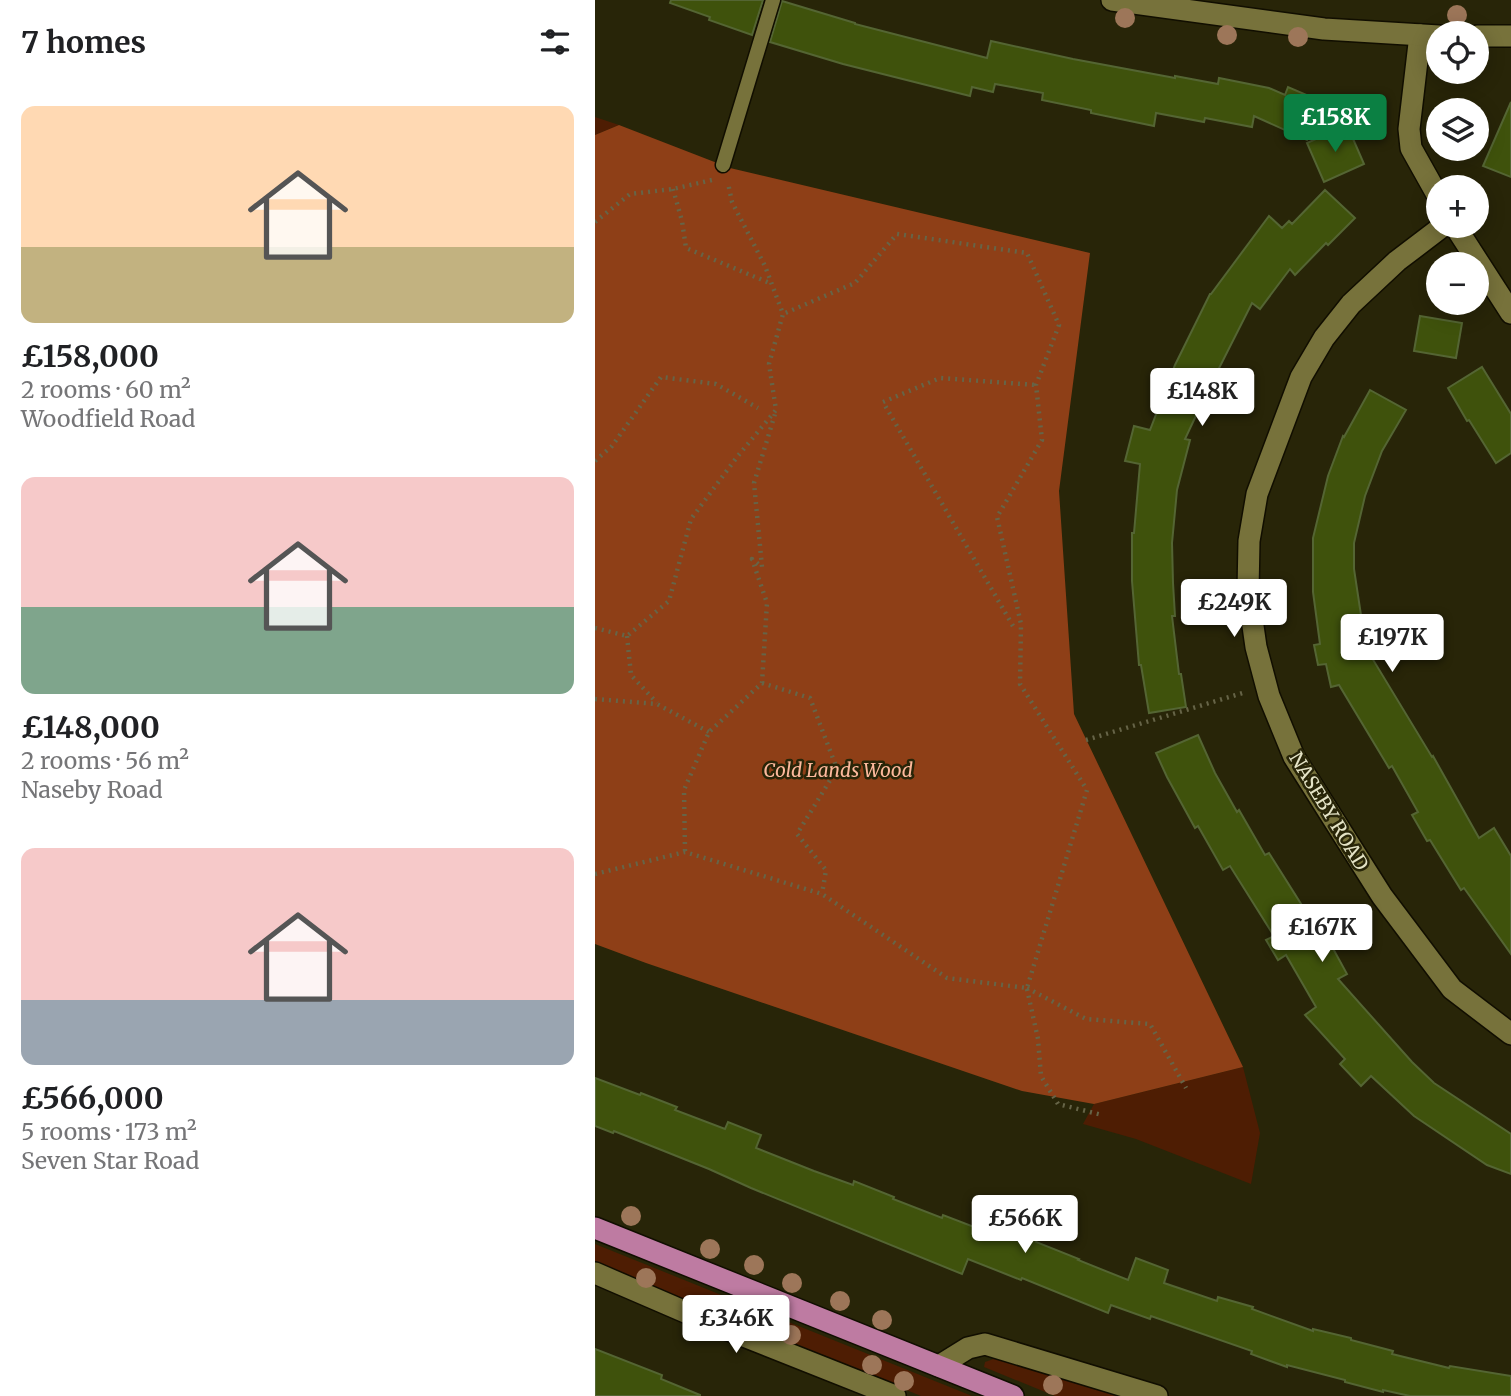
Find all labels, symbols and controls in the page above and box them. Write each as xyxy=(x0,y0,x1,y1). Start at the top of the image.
map controls xyxy=(1426,21,1489,315)
button: locate xyxy=(1426,21,1489,84)
text: 7 homes xyxy=(21,23,146,61)
icon: filters xyxy=(536,23,574,61)
pin: £158K xyxy=(1286,94,1384,154)
button: layers xyxy=(1426,98,1489,161)
text: £158K xyxy=(1300,102,1370,131)
icon: home xyxy=(235,152,361,278)
button: + xyxy=(1426,175,1489,238)
button: − xyxy=(1426,252,1489,315)
text: £158,000 xyxy=(21,337,159,375)
pin: £148K xyxy=(1153,368,1251,428)
text: 2 rooms · 60 m² xyxy=(21,375,191,404)
text: £148K xyxy=(1166,376,1238,405)
text: Woodfield Road xyxy=(21,404,195,433)
icon: home xyxy=(235,523,361,649)
pin: £249K xyxy=(1185,580,1283,639)
text: £249K xyxy=(1197,587,1271,616)
pin: £197K xyxy=(1343,614,1441,674)
text: £197K xyxy=(1357,622,1427,651)
text: £148,000 xyxy=(21,708,160,746)
text: 2 rooms · 56 m² xyxy=(21,746,189,775)
street label: NASEBY ROAD xyxy=(1284,747,1374,875)
park label: Cold Lands Wood xyxy=(763,758,913,782)
text: Naseby Road xyxy=(21,775,163,804)
icon: home xyxy=(235,894,361,1020)
pin: £167K xyxy=(1273,904,1371,964)
text: £167K xyxy=(1287,912,1357,941)
text: £566,000 xyxy=(21,1079,164,1117)
text: 5 rooms · 173 m² xyxy=(21,1117,197,1146)
text: Seven Star Road xyxy=(21,1146,199,1175)
pin: £566K xyxy=(976,1196,1074,1255)
text: £566K xyxy=(988,1203,1062,1232)
pin: £346K xyxy=(687,1296,785,1355)
text: £346K xyxy=(698,1303,774,1332)

